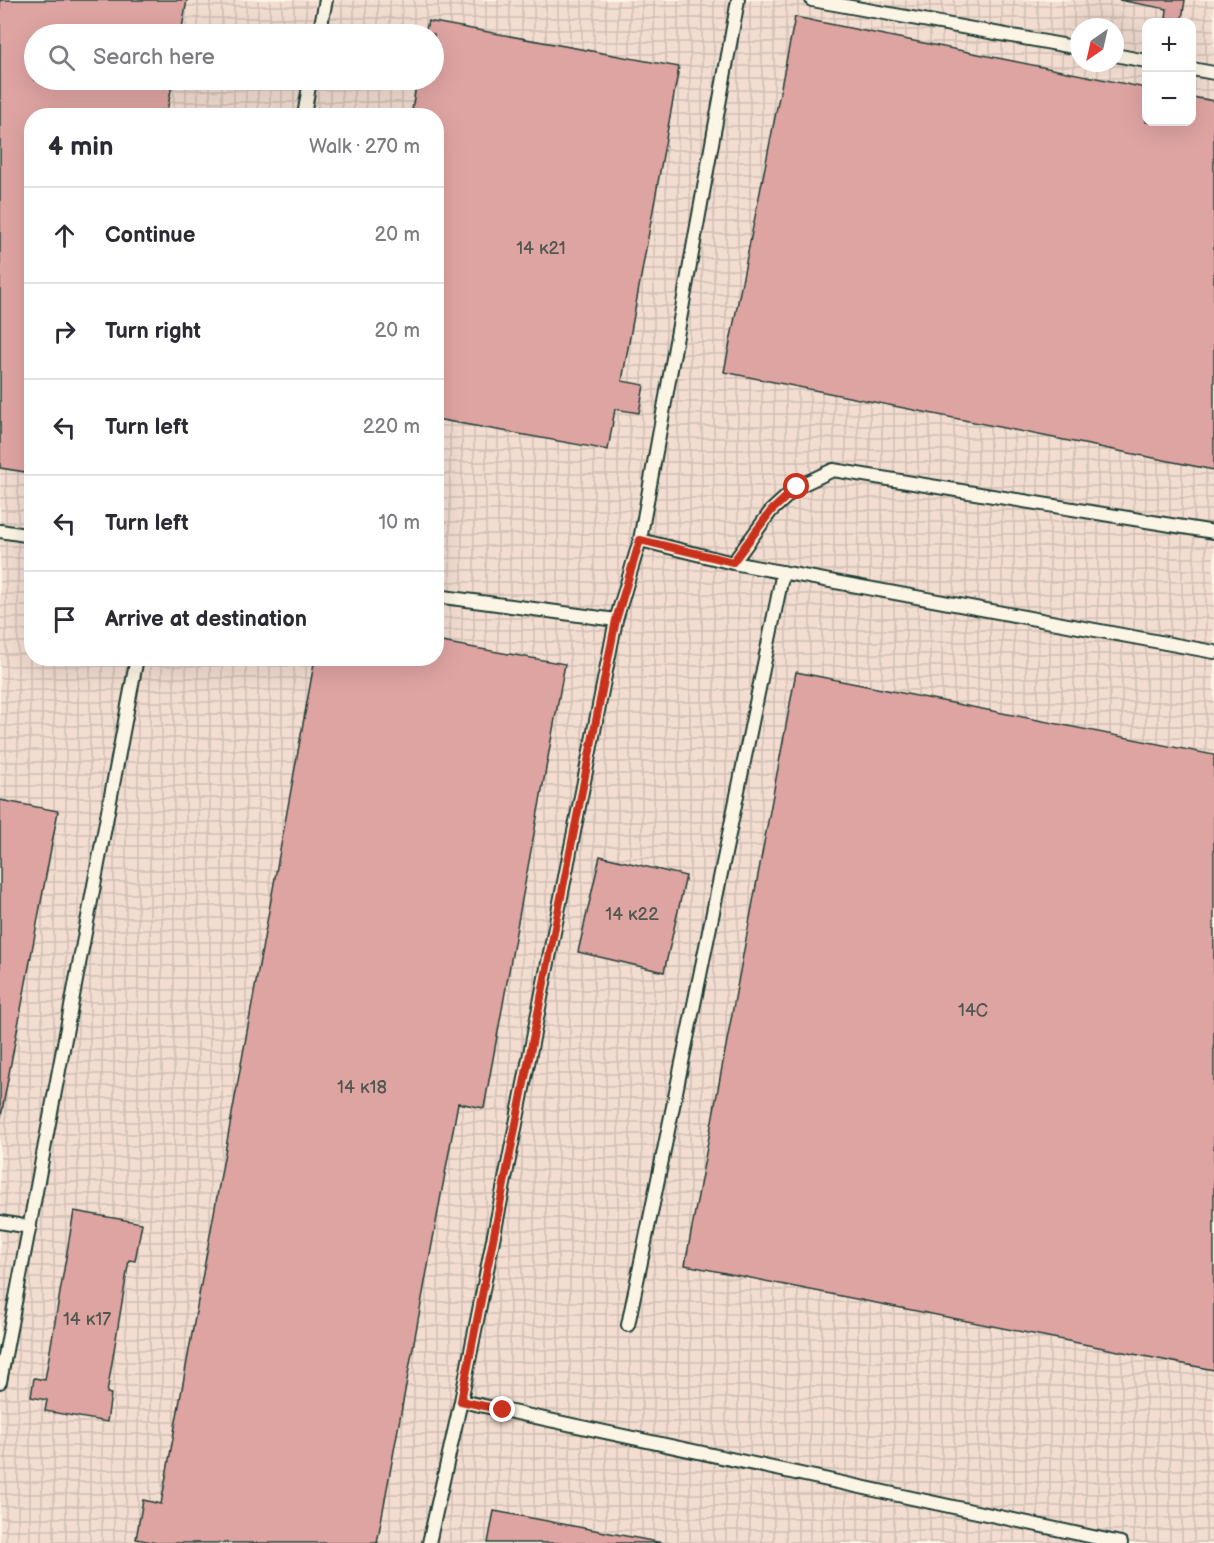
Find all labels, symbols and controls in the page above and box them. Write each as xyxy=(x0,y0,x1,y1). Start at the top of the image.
north arrow xyxy=(1070,18,1124,72)
map controls xyxy=(1142,18,1196,126)
button: + xyxy=(1142,18,1196,72)
search box xyxy=(24,24,444,90)
icon: search xyxy=(45,41,78,74)
text: Search here xyxy=(93,44,215,71)
button: − xyxy=(1142,72,1196,126)
text: 4 min xyxy=(48,132,113,163)
text: Walk · 270 m xyxy=(309,135,420,159)
icon: ahead xyxy=(48,219,81,252)
text: Continue xyxy=(105,222,195,249)
text: 20 m xyxy=(375,223,420,247)
house number: 14 к21 xyxy=(516,238,566,259)
icon: right xyxy=(48,315,81,348)
text: Turn right xyxy=(105,318,201,345)
text: 20 m xyxy=(375,319,420,343)
icon: left xyxy=(48,411,81,444)
text: Turn left xyxy=(105,414,189,441)
text: 220 m xyxy=(363,415,420,439)
route start xyxy=(783,473,809,499)
icon: left xyxy=(48,507,81,540)
text: Turn left xyxy=(105,510,189,537)
text: 10 m xyxy=(379,511,420,535)
icon: arrive xyxy=(48,603,81,636)
text: Arrive at destination xyxy=(105,606,307,633)
house number: 14 к22 xyxy=(605,904,659,925)
house number: 14С xyxy=(958,1000,988,1021)
house number: 14 к18 xyxy=(337,1077,387,1098)
house number: 14 к17 xyxy=(63,1309,111,1330)
route end xyxy=(489,1396,515,1422)

